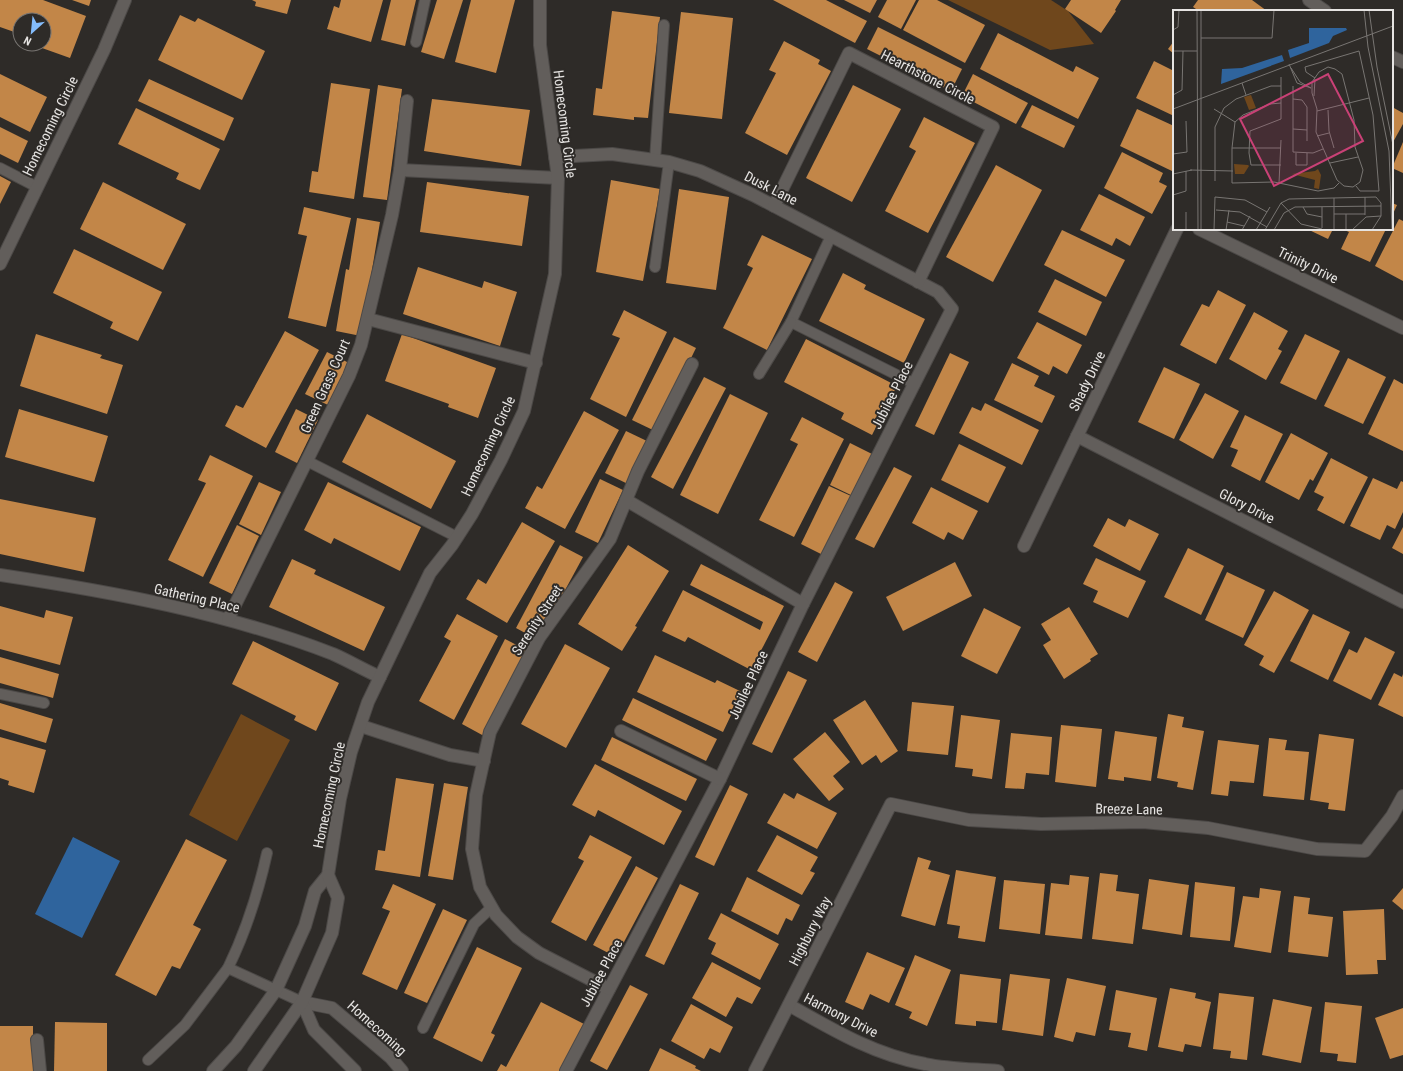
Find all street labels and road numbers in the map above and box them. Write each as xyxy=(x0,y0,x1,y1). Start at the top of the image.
street label: Hearthstone Circle xyxy=(878,46,978,108)
street label: Homecoming Circle xyxy=(550,69,580,179)
street label: Homecoming Circle xyxy=(19,73,81,178)
street label: Dusk Lane xyxy=(742,168,801,208)
street label: Trinity Drive xyxy=(1275,243,1341,287)
street label: Green Grass Court xyxy=(297,337,353,435)
street label: Shady Drive xyxy=(1066,348,1109,414)
street label: Jubilee Place xyxy=(868,358,916,432)
street label: Homecoming Circle xyxy=(458,393,518,499)
street label: Glory Drive xyxy=(1217,485,1278,527)
street label: Gathering Place xyxy=(153,580,242,616)
street label: Serenity Street xyxy=(508,582,566,658)
street label: Jubilee Place xyxy=(725,648,771,722)
street label: Homecoming Circle xyxy=(310,740,348,850)
street label: Breeze Lane xyxy=(1095,800,1163,818)
street label: Highbury Way xyxy=(786,894,834,968)
street label: Jubilee Place xyxy=(577,936,626,1009)
street label: Harmony Drive xyxy=(801,989,881,1041)
street label: Homecoming xyxy=(344,997,410,1059)

